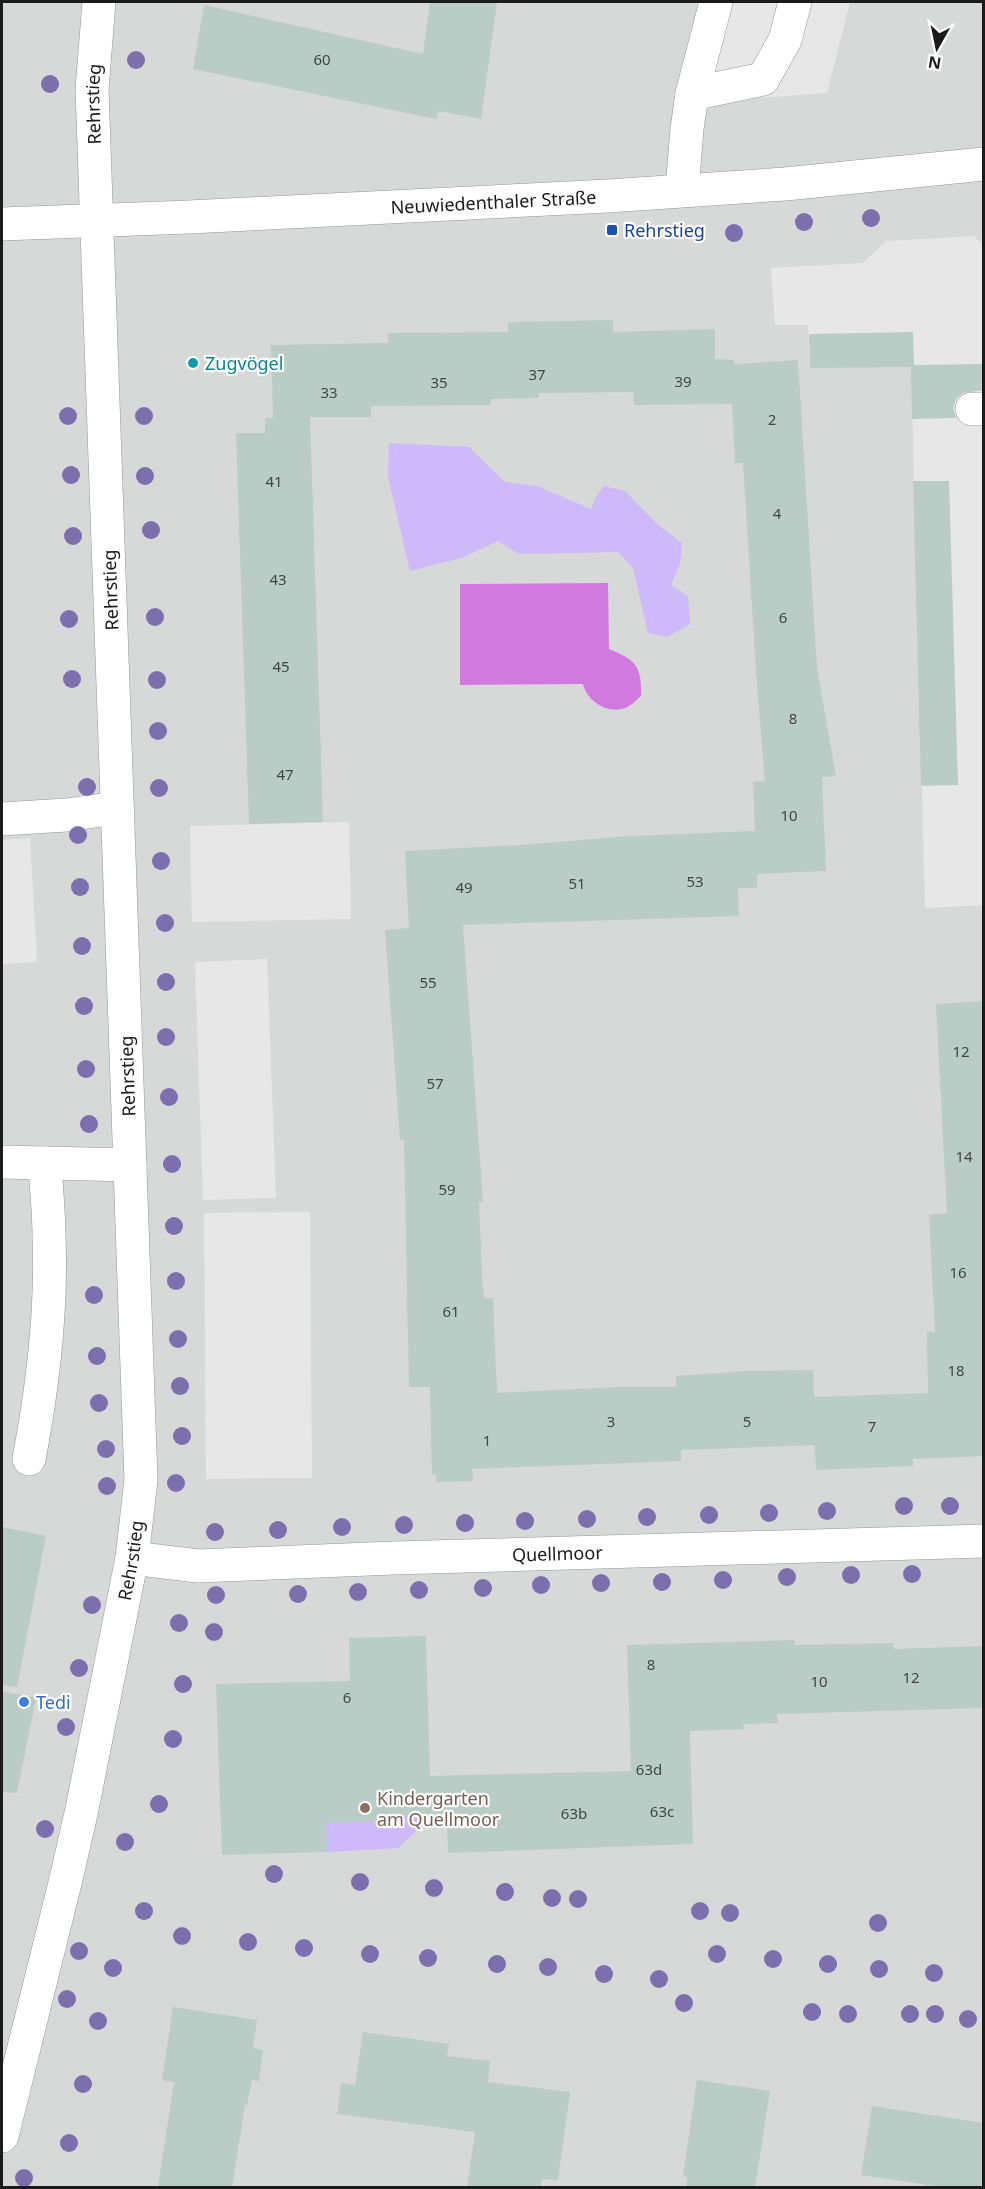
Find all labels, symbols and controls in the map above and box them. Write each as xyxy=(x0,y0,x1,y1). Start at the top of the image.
north arrow xyxy=(907,18,967,78)
house number: 60 xyxy=(313,49,331,69)
text: N xyxy=(927,51,943,75)
street label: Rehrstieg xyxy=(80,63,106,145)
street label: Neuwiedenthaler Straße xyxy=(390,185,597,219)
place label: Rehrstieg xyxy=(624,218,705,242)
marker: Rehrstieg xyxy=(605,223,619,237)
place label: Zugvögel xyxy=(205,351,283,375)
marker: Zugvögel xyxy=(186,356,200,370)
house number: 37 xyxy=(528,364,546,384)
house number: 39 xyxy=(674,371,692,391)
house number: 35 xyxy=(430,372,448,392)
house number: 33 xyxy=(320,382,338,402)
house number: 2 xyxy=(768,409,776,429)
house number: 41 xyxy=(265,471,283,491)
house number: 4 xyxy=(773,503,782,523)
street label: Rehrstieg xyxy=(97,549,123,631)
house number: 43 xyxy=(269,569,287,589)
house number: 6 xyxy=(779,607,787,627)
house number: 45 xyxy=(272,656,290,676)
house number: 8 xyxy=(789,708,797,728)
house number: 47 xyxy=(276,764,294,784)
house number: 10 xyxy=(780,805,798,825)
house number: 53 xyxy=(686,871,704,891)
house number: 51 xyxy=(568,873,586,893)
house number: 49 xyxy=(455,877,473,897)
house number: 55 xyxy=(419,972,437,992)
street label: Rehrstieg xyxy=(114,1035,140,1117)
house number: 12 xyxy=(952,1041,970,1061)
house number: 57 xyxy=(426,1073,444,1093)
house number: 14 xyxy=(955,1146,973,1166)
house number: 59 xyxy=(438,1179,456,1199)
house number: 16 xyxy=(949,1262,967,1282)
house number: 61 xyxy=(442,1301,460,1321)
house number: 18 xyxy=(947,1360,965,1380)
house number: 3 xyxy=(607,1411,615,1431)
house number: 5 xyxy=(743,1411,751,1431)
house number: 7 xyxy=(868,1416,876,1436)
house number: 1 xyxy=(483,1430,491,1450)
street label: Rehrstieg xyxy=(112,1519,148,1603)
street label: Quellmoor xyxy=(512,1540,604,1567)
house number: 8 xyxy=(647,1654,655,1674)
house number: 12 xyxy=(902,1667,920,1687)
house number: 10 xyxy=(810,1671,828,1691)
house number: 6 xyxy=(343,1687,351,1707)
place label: Tedi xyxy=(36,1690,71,1714)
marker: Tedi xyxy=(17,1695,31,1709)
house number: 63d xyxy=(636,1759,662,1779)
place label: Kindergarten am Quellmoor xyxy=(377,1786,500,1831)
marker: Kindergarten am Quellmoor xyxy=(358,1801,372,1815)
house number: 63c xyxy=(650,1801,674,1821)
house number: 63b xyxy=(561,1803,587,1823)

